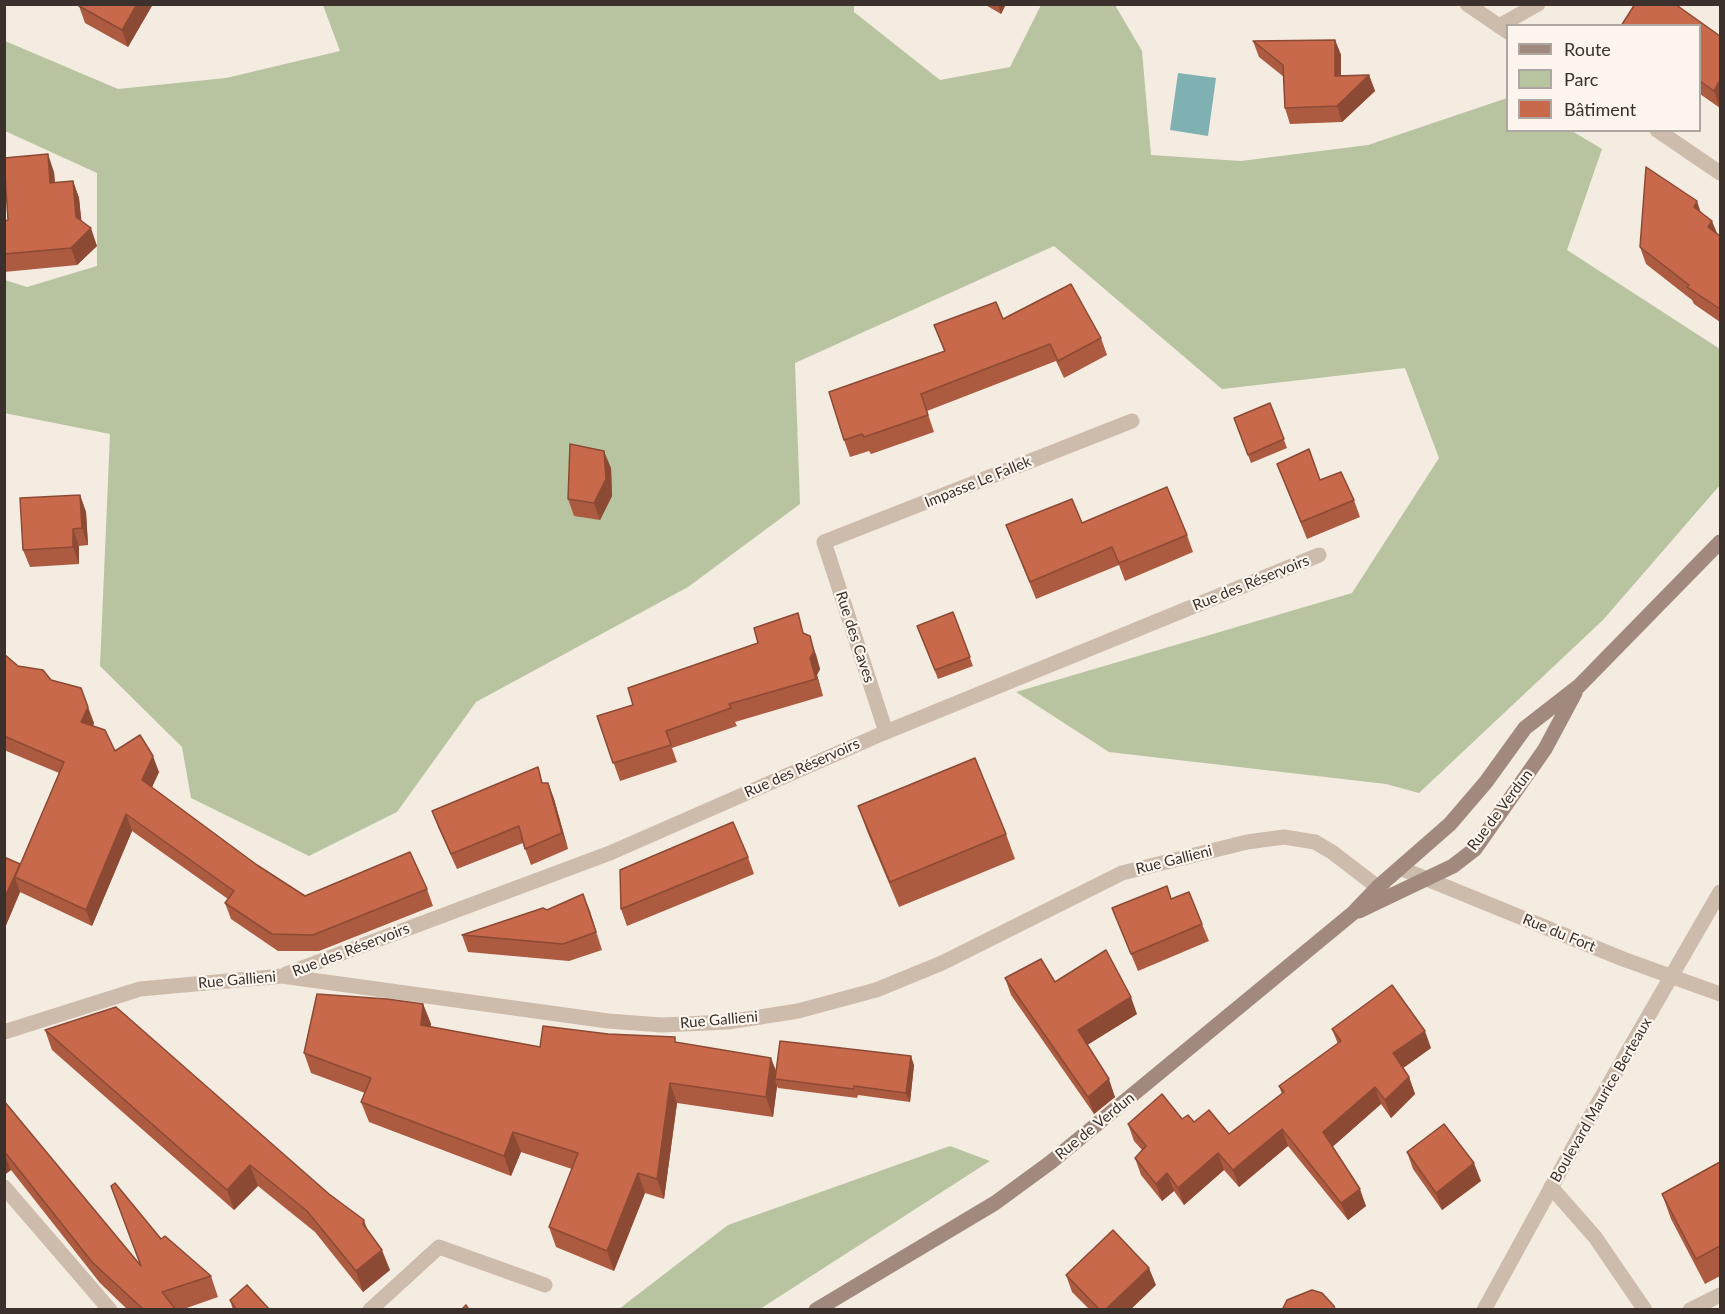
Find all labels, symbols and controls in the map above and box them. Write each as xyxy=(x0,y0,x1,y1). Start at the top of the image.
legend xyxy=(1506,24,1701,132)
text: Route xyxy=(1564,38,1611,60)
text: Parc xyxy=(1564,68,1598,90)
text: Bâtiment xyxy=(1564,98,1636,120)
street label: Impasse Le Fallek xyxy=(922,452,1034,512)
street label: Rue des Réservoirs xyxy=(1190,551,1312,615)
street label: Rue des Caves xyxy=(832,589,878,685)
street label: Rue des Réservoirs xyxy=(742,735,862,801)
street label: Rue de Verdun xyxy=(1464,766,1536,854)
street label: Rue Gallieni xyxy=(1134,842,1214,878)
street label: Rue du Fort xyxy=(1520,910,1598,956)
street label: Rue des Réservoirs xyxy=(290,919,412,981)
street label: Rue Gallieni xyxy=(197,968,277,992)
street label: Rue Gallieni xyxy=(679,1008,759,1032)
street label: Boulevard Maurice Berteaux xyxy=(1546,1014,1656,1186)
street label: Rue de Verdun xyxy=(1052,1089,1138,1163)

